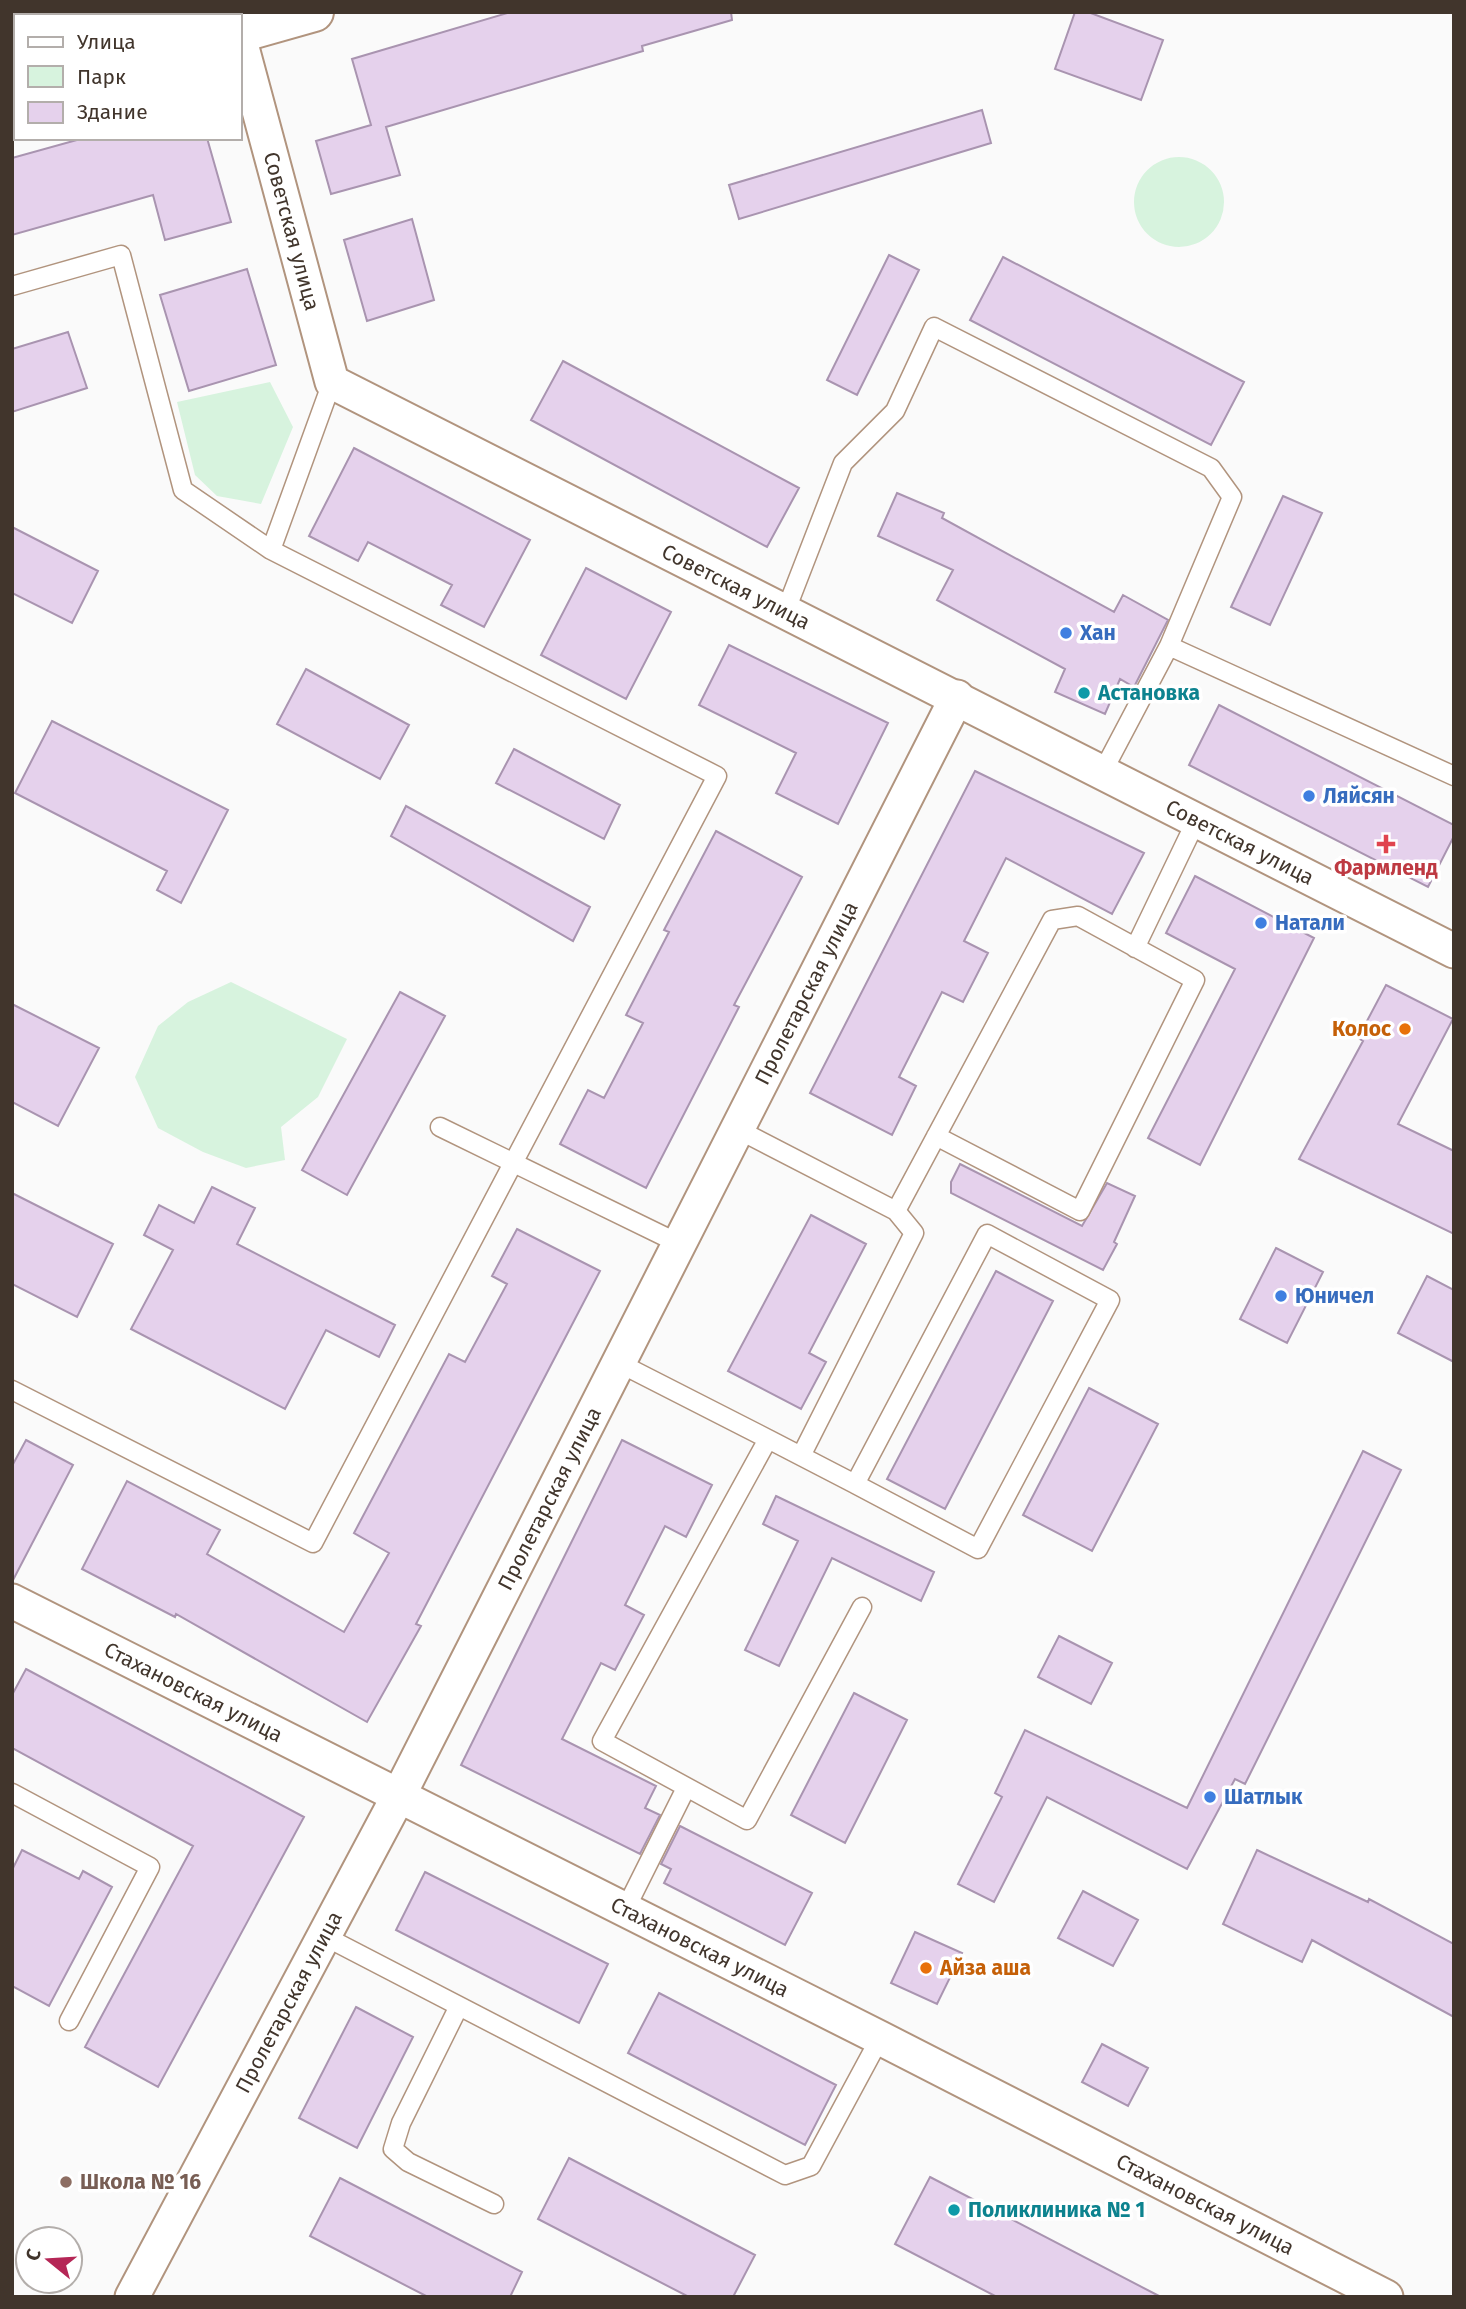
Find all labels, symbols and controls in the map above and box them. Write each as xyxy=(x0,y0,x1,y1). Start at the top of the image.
legend xyxy=(14,14,242,140)
text: Улица xyxy=(77,29,136,55)
text: Парк xyxy=(77,64,126,90)
text: Здание xyxy=(77,99,148,125)
street label: Советская улица xyxy=(258,149,325,313)
street label: Советская улица xyxy=(657,538,814,635)
place label: Хан xyxy=(1079,620,1116,646)
marker: Хан xyxy=(1058,625,1074,641)
place label: Астановка xyxy=(1097,680,1200,706)
marker: Астановка xyxy=(1076,685,1092,701)
place label: Ляйсян xyxy=(1323,783,1395,809)
marker: Ляйсян xyxy=(1301,788,1317,804)
street label: Советская улица xyxy=(1161,794,1318,891)
marker: Фармленд xyxy=(1378,836,1394,852)
place label: Фармленд xyxy=(1334,855,1438,881)
street label: Пролетарская улица xyxy=(749,897,864,1089)
place label: Натали xyxy=(1275,910,1345,936)
marker: Натали xyxy=(1253,915,1269,931)
place label: Колос xyxy=(1332,1016,1391,1042)
marker: Колос xyxy=(1397,1021,1413,1037)
place label: Юничел xyxy=(1295,1283,1374,1309)
marker: Юничел xyxy=(1273,1288,1289,1304)
street label: Пролетарская улица xyxy=(492,1403,607,1595)
street label: Стахановская улица xyxy=(100,1637,287,1748)
place label: Шатлык xyxy=(1224,1784,1303,1810)
marker: Шатлык xyxy=(1202,1789,1218,1805)
street label: Стахановская улица xyxy=(606,1891,793,2003)
street label: Пролетарская улица xyxy=(230,1907,348,2097)
place label: Айза аша xyxy=(939,1955,1031,1981)
marker: Айза аша xyxy=(918,1960,934,1976)
street label: Стахановская улица xyxy=(1112,2148,1298,2261)
place label: Школа № 16 xyxy=(80,2169,201,2195)
marker: Школа № 16 xyxy=(58,2174,74,2190)
place label: Поликлиника № 1 xyxy=(968,2197,1145,2223)
marker: Поликлиника № 1 xyxy=(946,2202,962,2218)
north arrow xyxy=(14,2225,84,2295)
text: С xyxy=(21,2246,46,2264)

